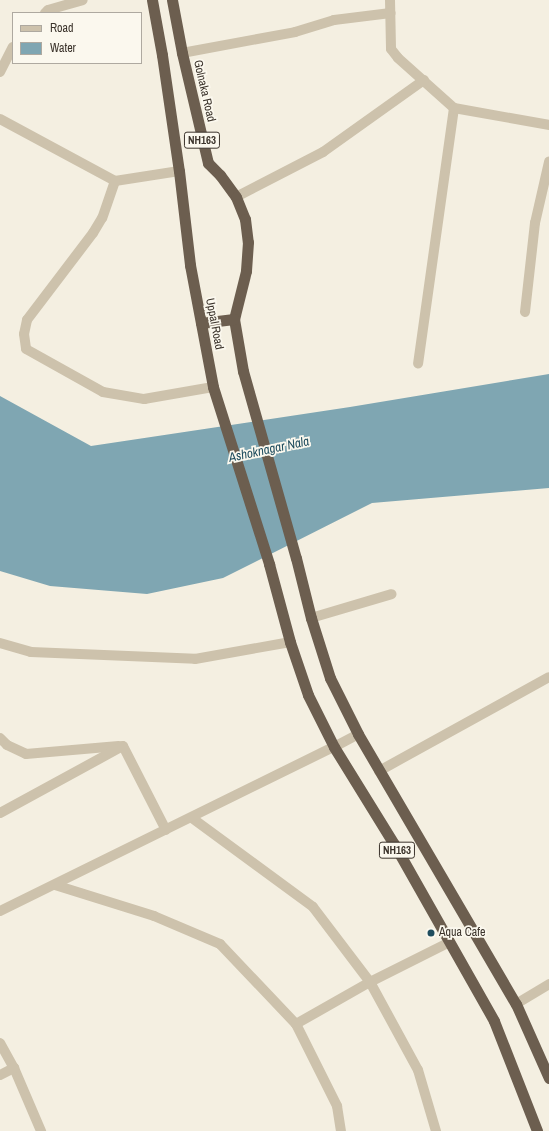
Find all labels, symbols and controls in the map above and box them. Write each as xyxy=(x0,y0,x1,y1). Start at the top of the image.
legend xyxy=(12,12,142,64)
text: Road xyxy=(50,20,74,36)
text: Water xyxy=(50,40,76,56)
street label: Golnaka Road xyxy=(190,59,218,123)
road number: NH163 xyxy=(183,131,221,149)
street label: Uppal Road xyxy=(202,297,226,351)
water label: Ashoknagar Nala xyxy=(227,434,311,466)
road number: NH163 xyxy=(378,841,416,859)
place label: Aqua Cafe xyxy=(439,926,485,940)
marker: Aqua Cafe xyxy=(426,928,436,938)

